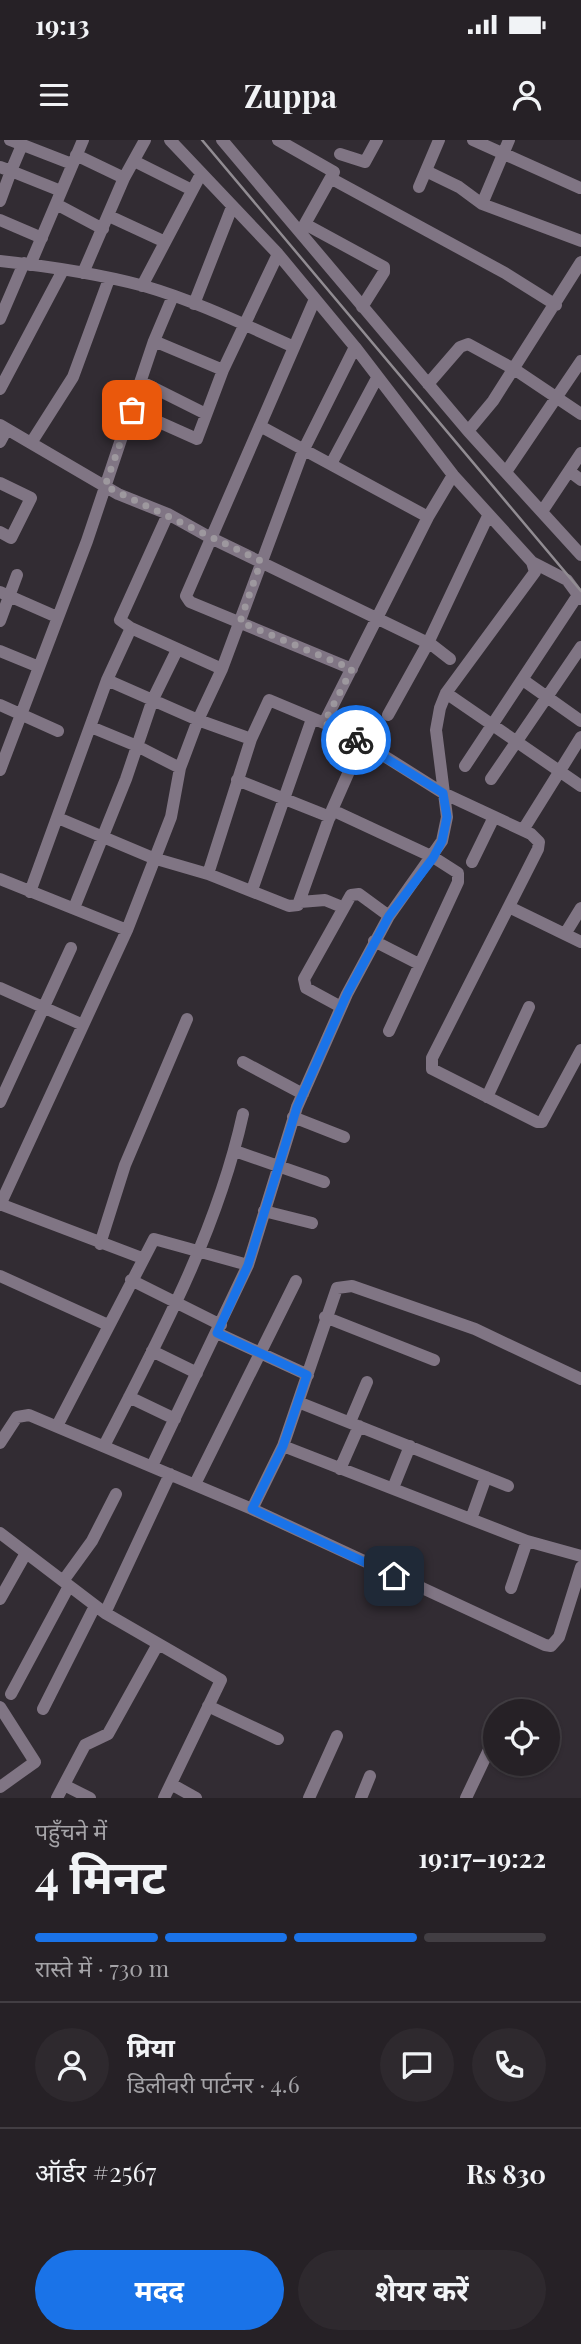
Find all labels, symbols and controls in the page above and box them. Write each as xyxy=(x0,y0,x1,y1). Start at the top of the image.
text: 19:13 xyxy=(35,7,89,42)
text: Zuppa xyxy=(244,73,337,116)
icon: menu xyxy=(35,76,73,114)
icon: person xyxy=(508,76,546,114)
pin xyxy=(102,380,162,440)
icon: bag xyxy=(113,391,151,429)
courier xyxy=(321,705,391,775)
icon: bike xyxy=(337,721,375,759)
pin xyxy=(364,1546,424,1606)
icon: home xyxy=(375,1557,413,1595)
map controls xyxy=(483,1699,560,1776)
button: locate xyxy=(483,1699,560,1776)
text: पहुँचने में xyxy=(35,1815,107,1846)
text: 19:17–19:22 xyxy=(418,1840,546,1875)
text: 4 मिनट xyxy=(35,1844,166,1906)
text: रास्ते में · 730 m xyxy=(35,1952,169,1983)
button: person xyxy=(35,2028,109,2102)
button: chat xyxy=(380,2028,454,2102)
button: phone xyxy=(472,2028,546,2102)
text: प्रिया xyxy=(127,2029,175,2064)
text: डिलीवरी पार्टनर · 4.6 xyxy=(127,2068,300,2099)
text: ऑर्डर #2567 xyxy=(35,2154,156,2189)
text: Rs 830 xyxy=(466,2156,546,2191)
button: मदद xyxy=(35,2250,284,2330)
button: शेयर करें xyxy=(298,2250,546,2330)

